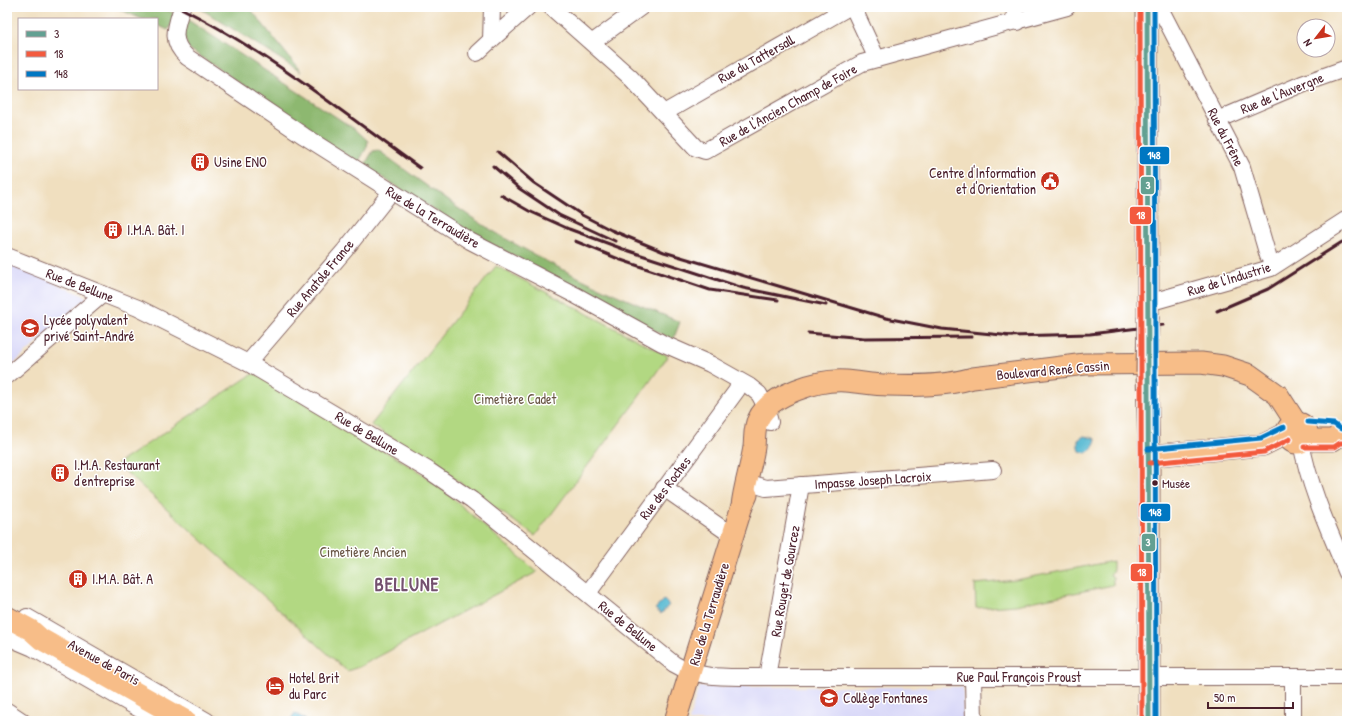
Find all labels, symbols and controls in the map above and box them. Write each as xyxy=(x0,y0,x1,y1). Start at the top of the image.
legend xyxy=(18,18,158,90)
north arrow xyxy=(1296,18,1336,58)
text: 3 xyxy=(54,25,59,42)
street label: Rue du Tattersall xyxy=(714,29,798,87)
text: N xyxy=(1300,37,1315,49)
text: 18 xyxy=(54,45,64,62)
street label: Rue de l'Ancien Champ de Foire xyxy=(715,59,861,151)
text: 148 xyxy=(54,65,68,82)
street label: Rue de l'Auvergne xyxy=(1237,67,1327,119)
street label: Rue du Frêne xyxy=(1204,104,1249,170)
line badge: 148 xyxy=(1139,146,1170,165)
text: 148 xyxy=(1148,148,1161,162)
building icon: Usine ENO xyxy=(189,151,211,173)
place label: Usine ENO xyxy=(214,152,267,171)
place label: Centre d'Information et d'Orientation xyxy=(929,163,1036,198)
public building icon: Centre d'Information et d'Orientation xyxy=(1039,170,1061,192)
line badge: 3 xyxy=(1140,176,1155,195)
text: 3 xyxy=(1146,178,1151,192)
street label: Rue de la Terraudière xyxy=(383,181,484,252)
line badge: 18 xyxy=(1129,206,1152,225)
text: 18 xyxy=(1137,208,1146,222)
building icon: I.M.A. Bât. I xyxy=(102,219,124,241)
place label: I.M.A. Bât. I xyxy=(127,220,185,239)
street label: Rue Anatole France xyxy=(282,235,358,320)
street label: Rue de l'Industrie xyxy=(1185,257,1273,300)
street label: Rue de Bellune xyxy=(44,263,117,306)
place label: Lycée polyvalent privé Saint-André xyxy=(44,310,135,346)
school or university icon: Lycée polyvalent privé Saint-André xyxy=(19,317,41,339)
street label: Boulevard René Cassin xyxy=(996,355,1110,384)
park label: Cimetière Cadet xyxy=(474,389,556,408)
street label: Rue de Bellune xyxy=(332,406,403,459)
street label: Rue des Roches xyxy=(635,452,695,523)
place label: I.M.A. Restaurant d'entreprise xyxy=(74,455,160,491)
building icon: I.M.A. Restaurant d'entreprise xyxy=(49,462,71,484)
street label: Impasse Joseph Lacroix xyxy=(814,466,932,494)
place label: Musée xyxy=(1162,474,1190,492)
marker: Musée xyxy=(1150,478,1160,488)
line badge: 148 xyxy=(1140,503,1171,522)
text: 148 xyxy=(1149,505,1162,519)
street label: Rue Rouget de Gourcez xyxy=(765,524,805,638)
line badge: 3 xyxy=(1141,533,1156,552)
text: 3 xyxy=(1146,535,1151,549)
park label: Cimetière Ancien xyxy=(319,542,407,561)
street label: Rue de la Terraudière xyxy=(684,560,733,668)
line badge: 18 xyxy=(1130,563,1153,582)
text: 18 xyxy=(1138,565,1147,579)
building icon: I.M.A. Bât. A xyxy=(67,568,89,590)
place label: I.M.A. Bât. A xyxy=(92,569,153,588)
district label: BELLUNE xyxy=(375,572,439,597)
street label: Rue de Bellune xyxy=(595,596,662,656)
street label: Avenue de Paris xyxy=(65,634,143,689)
street label: Rue Paul François Proust xyxy=(957,667,1081,686)
place label: Hotel Brit du Parc xyxy=(289,668,339,703)
hotel icon: Hotel Brit du Parc xyxy=(264,675,286,697)
scale bar xyxy=(1208,684,1293,710)
school or university icon: Collège Fontanes xyxy=(818,687,840,709)
place label: Collège Fontanes xyxy=(843,688,928,708)
text: 50 m xyxy=(1214,689,1235,706)

